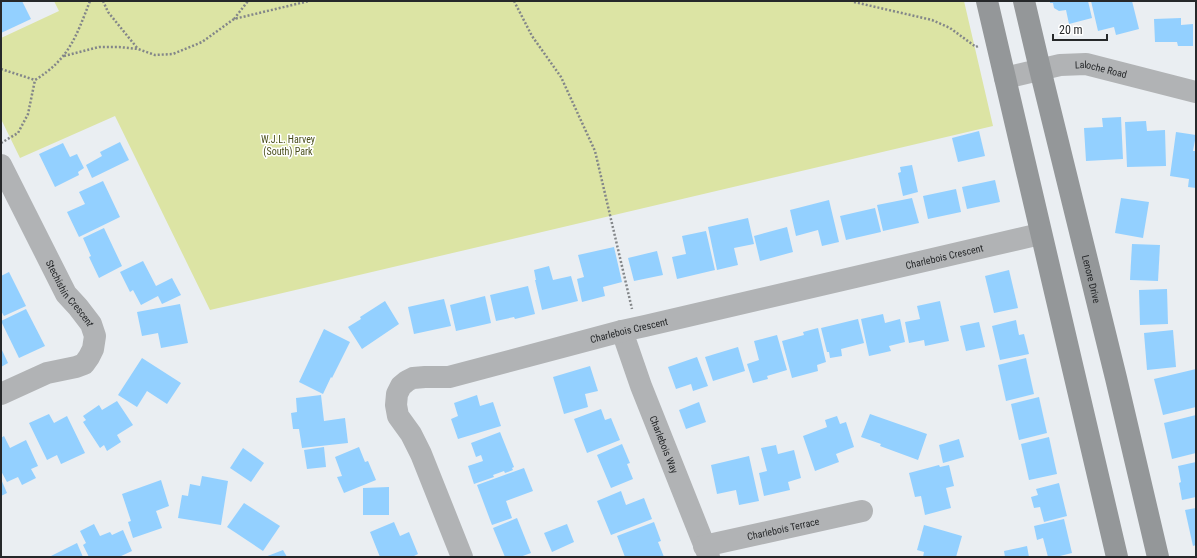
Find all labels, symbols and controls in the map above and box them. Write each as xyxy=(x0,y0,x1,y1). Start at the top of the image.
scale bar xyxy=(1053,16,1107,42)
text: 20 m xyxy=(1059,23,1083,37)
street label: Laloche Road xyxy=(1075,58,1128,80)
park label: W.J.L. Harvey (South) Park xyxy=(261,134,315,158)
street label: Charlebois Crescent xyxy=(904,242,984,271)
street label: Lenore Drive xyxy=(1080,254,1103,304)
street label: Stechishin Crescent xyxy=(44,258,97,327)
street label: Charlebois Crescent xyxy=(589,315,669,345)
street label: Charlebois Way xyxy=(648,414,681,475)
street label: Charlebois Terrace xyxy=(746,515,821,542)

